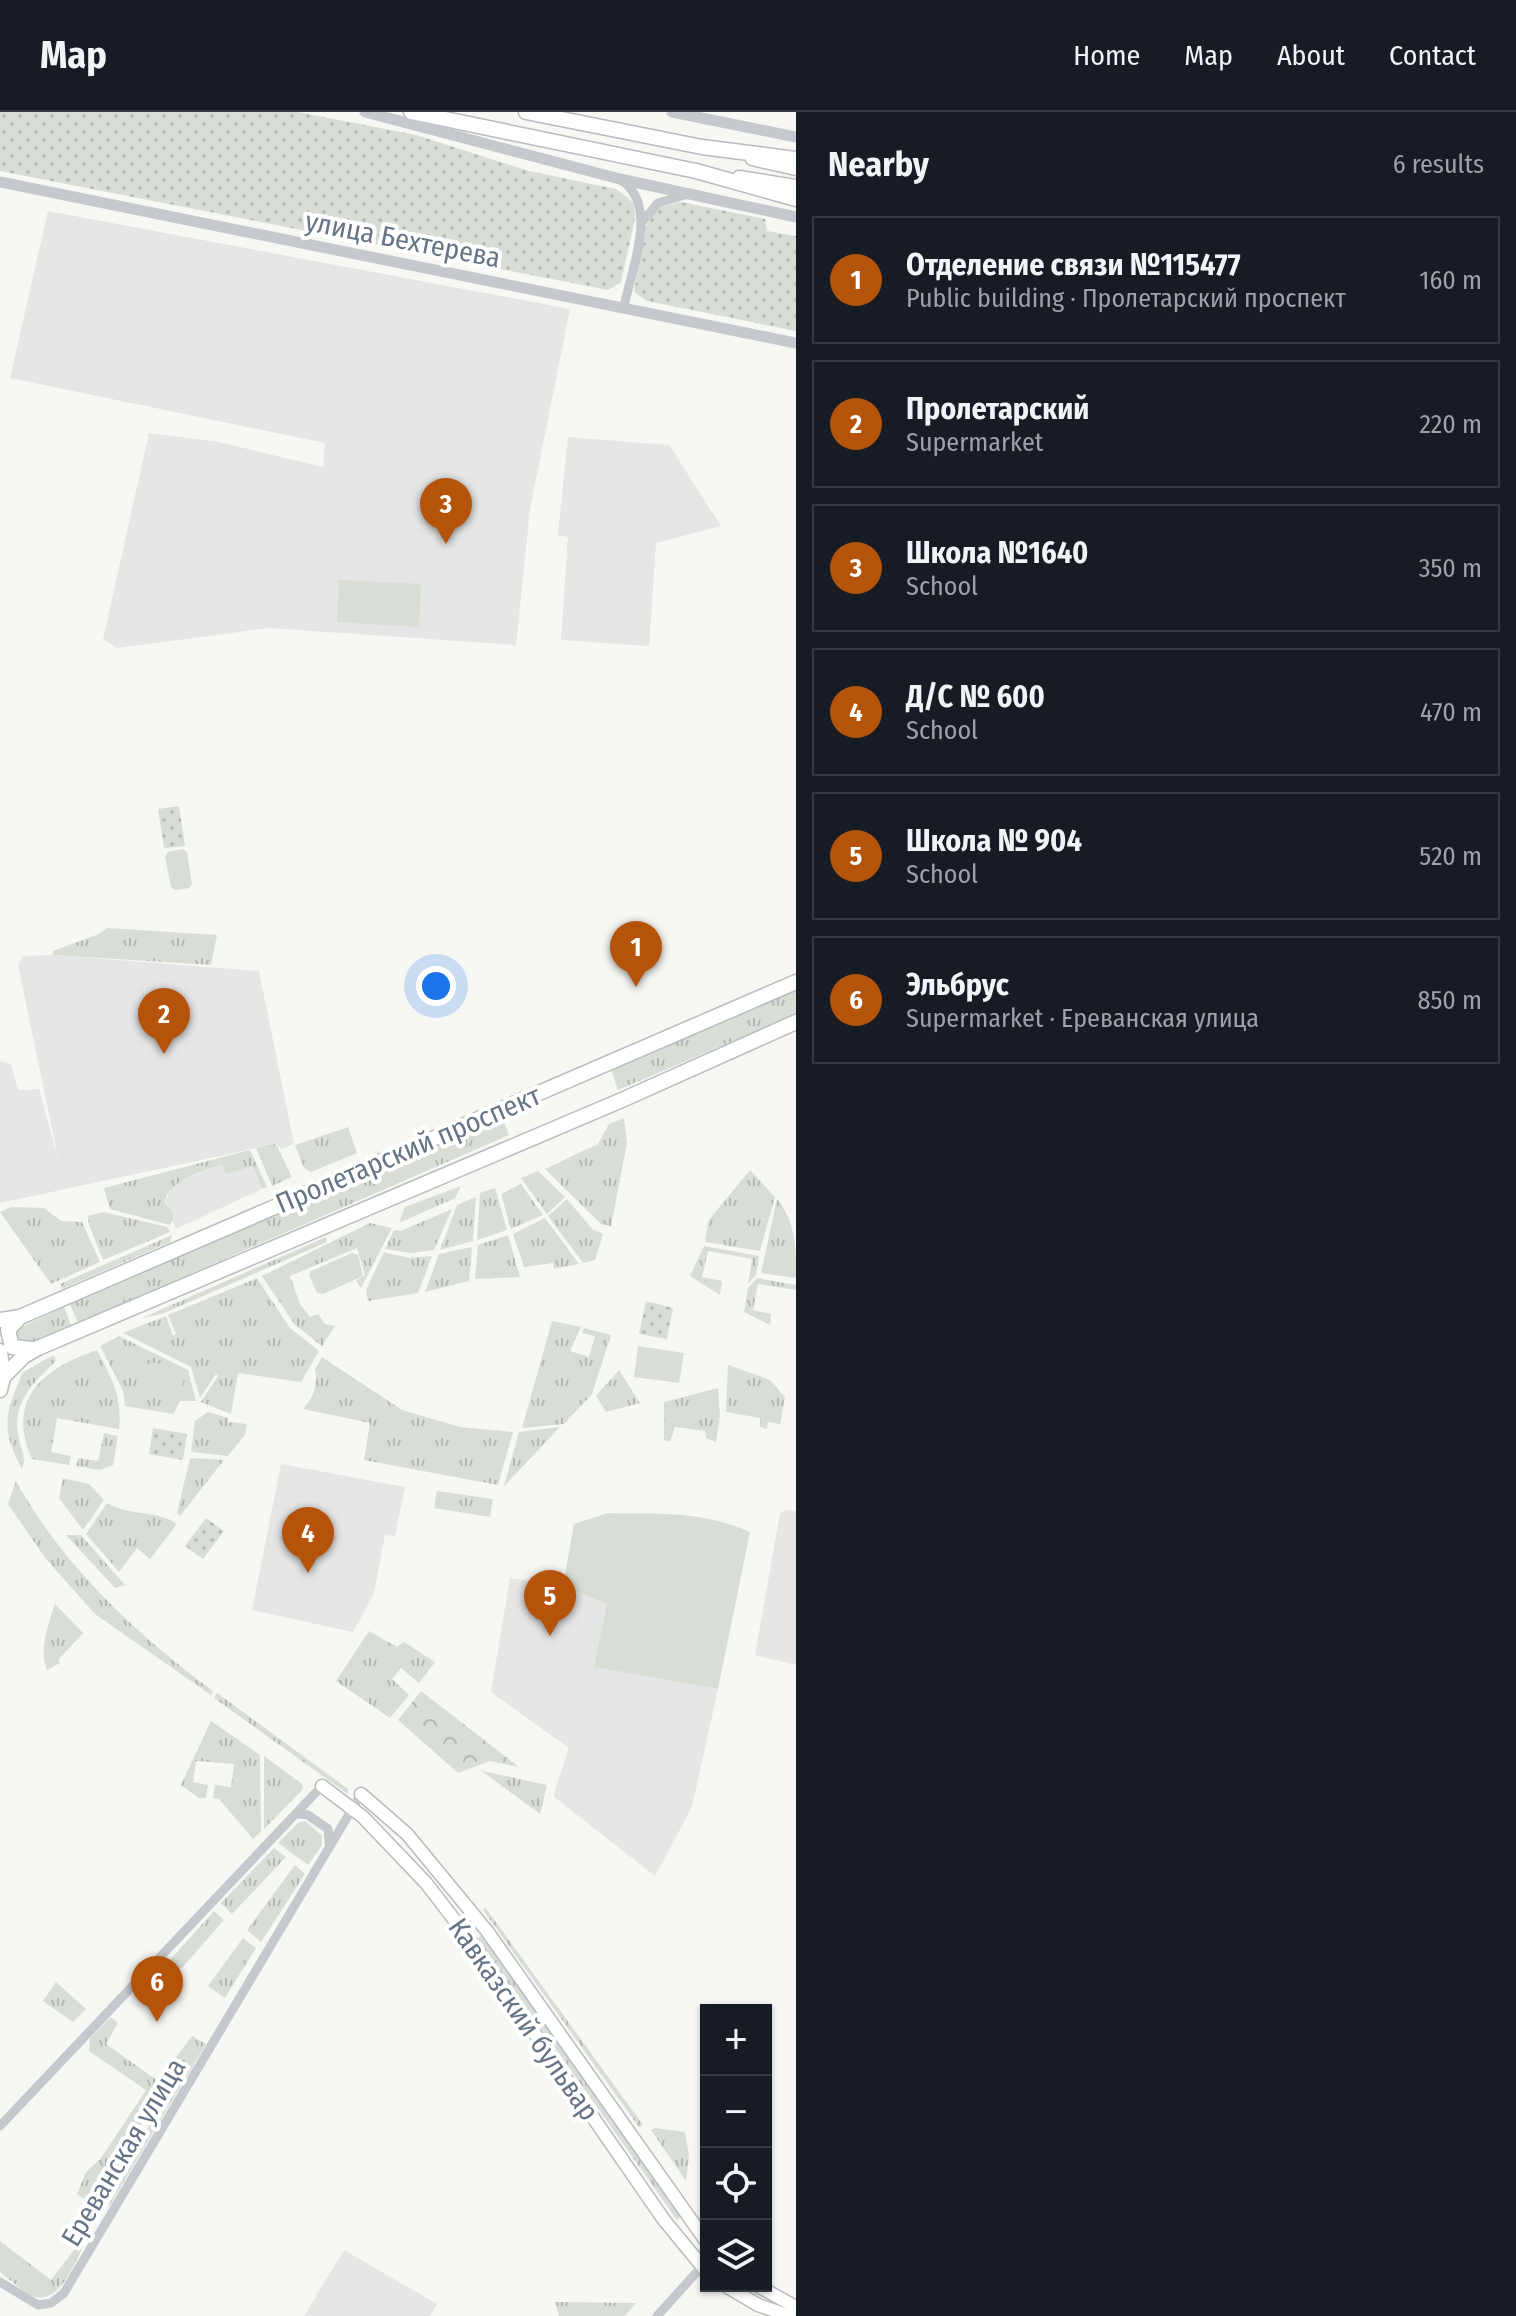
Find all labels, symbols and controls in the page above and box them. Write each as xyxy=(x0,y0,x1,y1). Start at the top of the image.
text: Map xyxy=(40,32,107,78)
text: Home xyxy=(1073,39,1140,72)
text: Map xyxy=(1184,39,1233,72)
text: About xyxy=(1277,39,1345,72)
text: Contact xyxy=(1389,39,1476,72)
text: Nearby xyxy=(828,144,929,185)
text: 6 results xyxy=(1393,149,1484,180)
street label: улица Бехтерева xyxy=(303,204,503,275)
text: Отделение связи №115477 xyxy=(906,247,1241,283)
text: 1 xyxy=(851,265,862,296)
text: 160 m xyxy=(1419,265,1482,296)
text: Public building · Пролетарский проспект xyxy=(906,283,1346,314)
text: Пролетарский xyxy=(906,391,1089,427)
text: 2 xyxy=(850,409,862,440)
text: 220 m xyxy=(1419,409,1482,440)
text: Supermarket xyxy=(906,427,1043,458)
pin: 3 xyxy=(420,478,472,544)
text: Школа №1640 xyxy=(906,535,1089,571)
text: 3 xyxy=(850,553,862,584)
text: 350 m xyxy=(1419,553,1482,584)
text: School xyxy=(906,571,978,602)
text: Д/C № 600 xyxy=(906,679,1045,715)
text: 4 xyxy=(849,697,863,728)
text: 470 m xyxy=(1420,697,1482,728)
text: School xyxy=(906,715,978,746)
text: Школа № 904 xyxy=(906,823,1082,859)
text: 5 xyxy=(850,841,862,872)
text: 520 m xyxy=(1419,841,1482,872)
text: School xyxy=(906,859,978,890)
pin: 1 xyxy=(610,921,662,987)
your location xyxy=(416,966,456,1006)
text: Эльбрус xyxy=(906,967,1009,1003)
text: 6 xyxy=(849,985,863,1016)
text: 850 m xyxy=(1417,985,1482,1016)
pin: 2 xyxy=(138,988,190,1054)
text: Supermarket · Ереванская улица xyxy=(906,1003,1259,1034)
street label: Пролетарский проспект xyxy=(271,1079,546,1220)
pin: 4 xyxy=(282,1507,334,1573)
pin: 5 xyxy=(524,1570,576,1636)
street label: Кавказский бульвар xyxy=(441,1912,606,2127)
pin: 6 xyxy=(131,1956,183,2022)
map controls xyxy=(700,2004,772,2292)
button: + xyxy=(700,2004,772,2076)
street label: Ереванская улица xyxy=(54,2052,193,2252)
button: − xyxy=(700,2076,772,2148)
button: locate xyxy=(700,2148,772,2220)
button: layers xyxy=(700,2220,772,2292)

